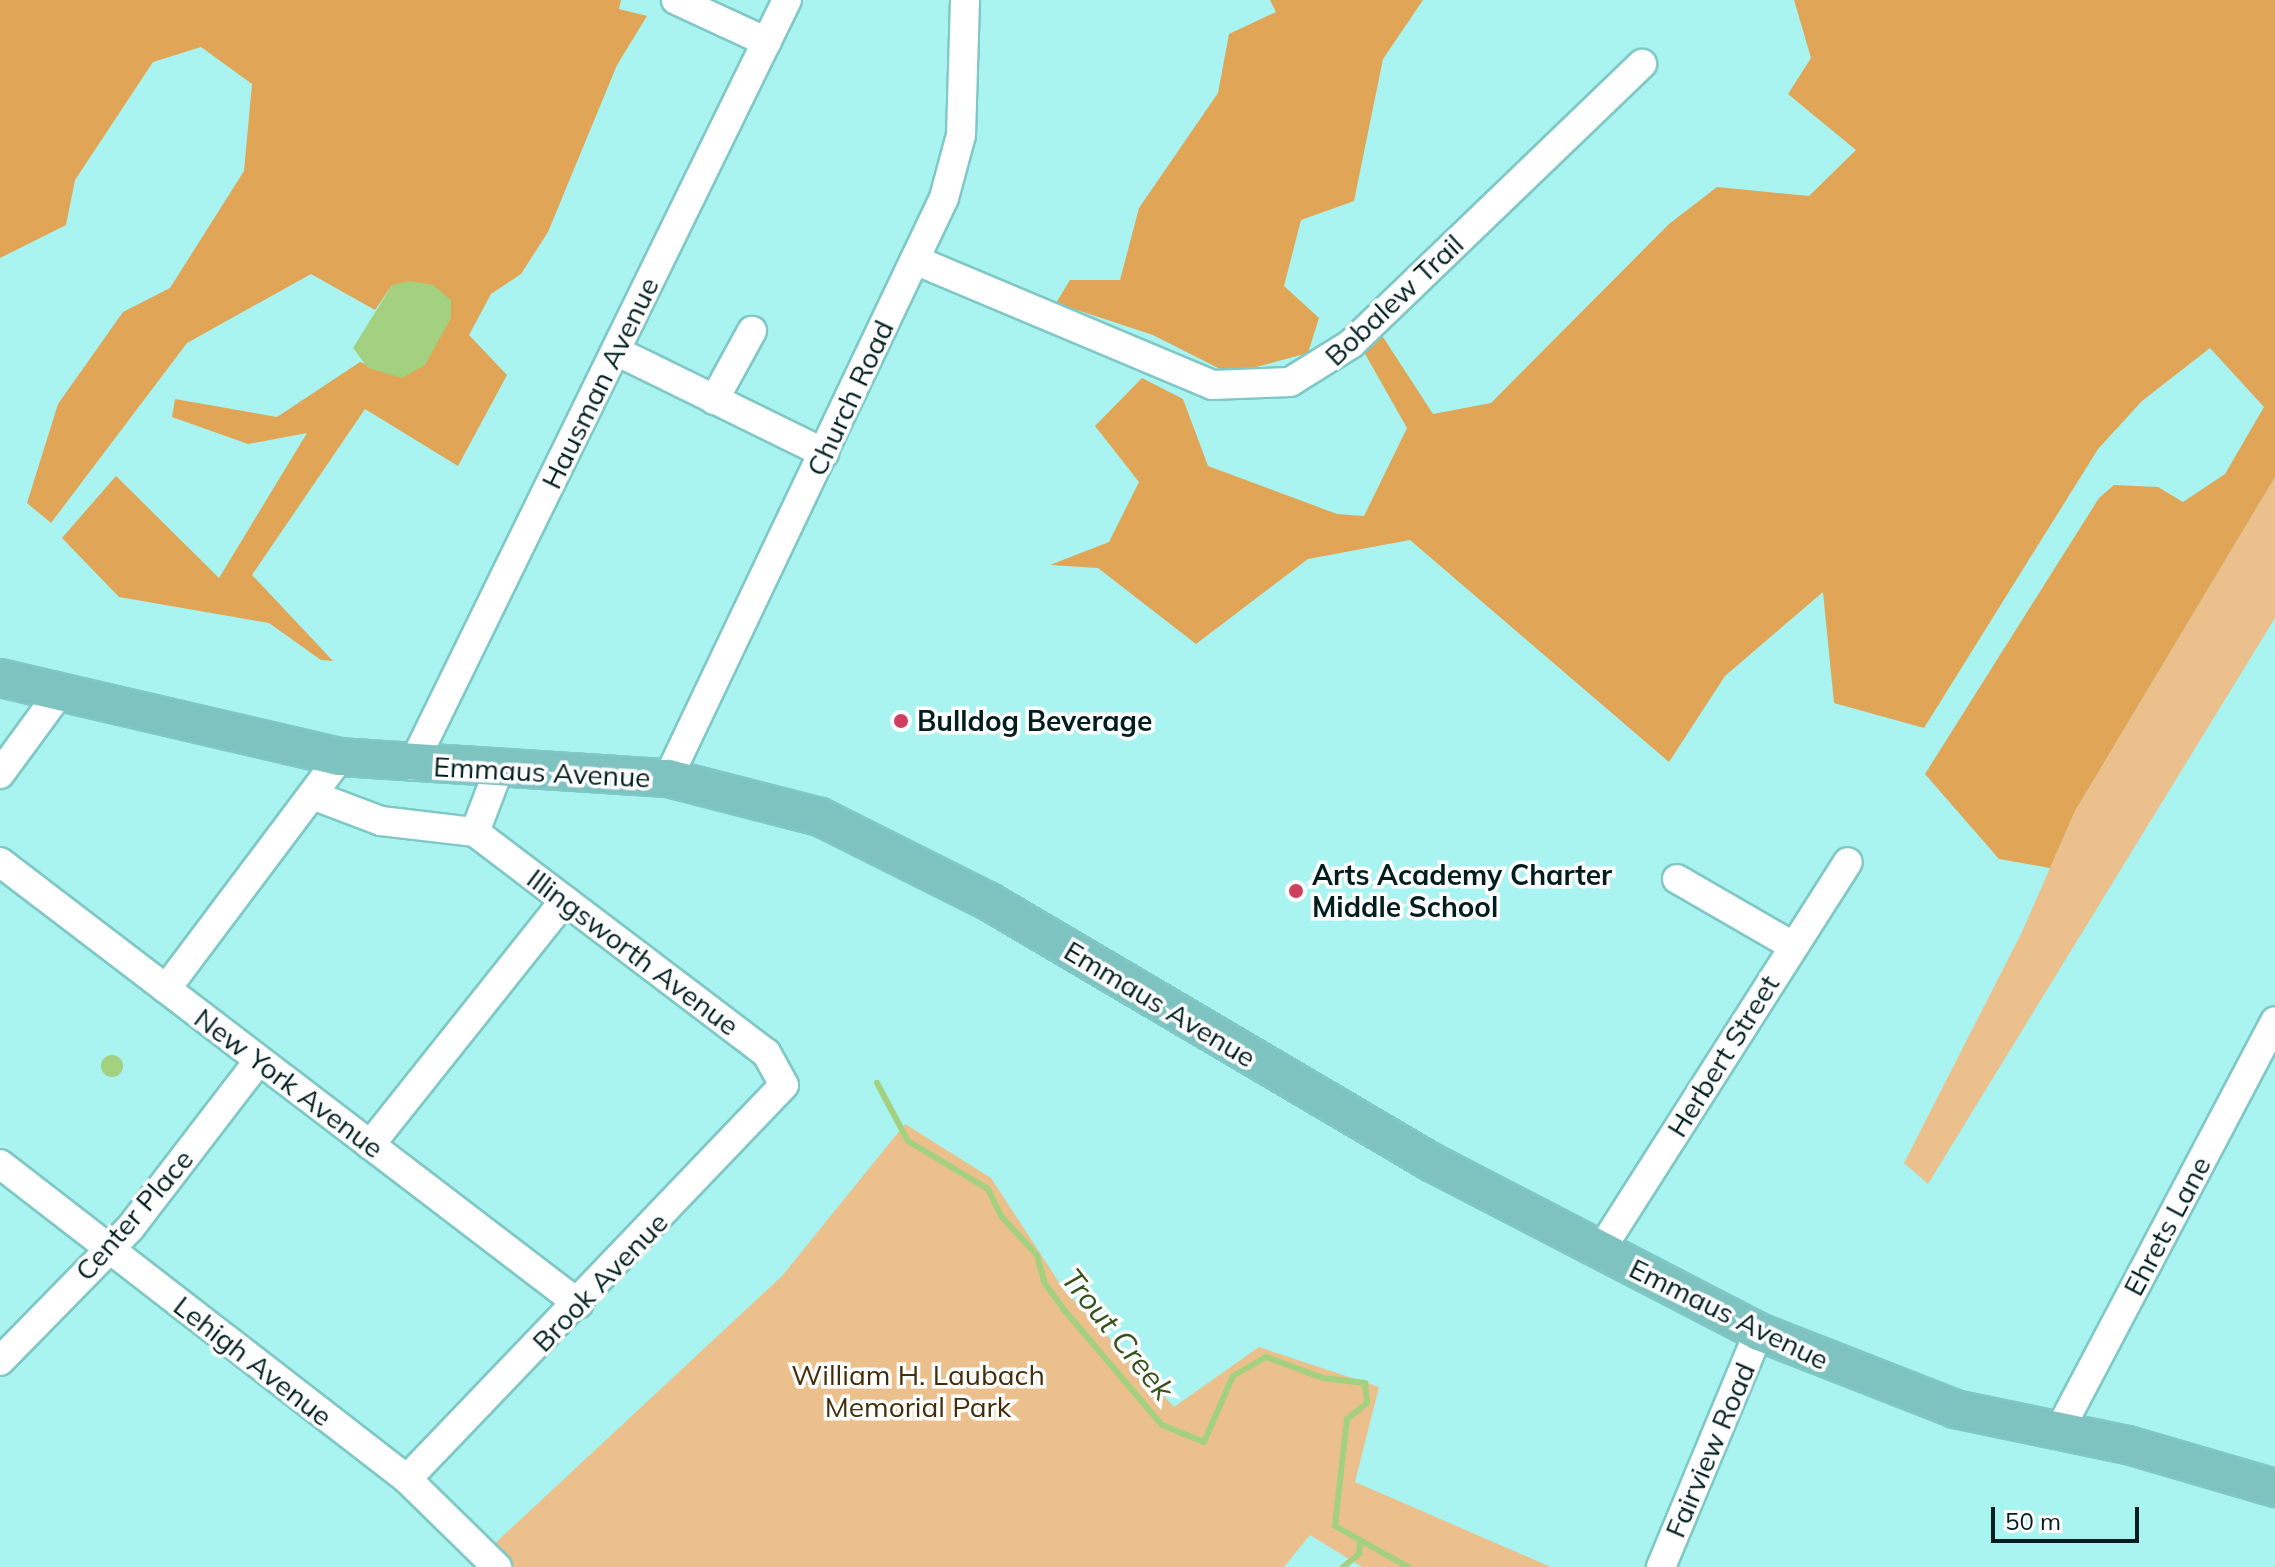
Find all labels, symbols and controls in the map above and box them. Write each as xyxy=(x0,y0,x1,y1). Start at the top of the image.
street label: Bobalew Trail xyxy=(1318,227,1470,373)
street label: Hausman Avenue xyxy=(534,272,666,494)
street label: Church Road xyxy=(799,315,901,481)
place label: Bulldog Beverage xyxy=(917,704,1152,738)
marker: Bulldog Beverage xyxy=(892,712,910,730)
street label: Emmaus Avenue xyxy=(433,750,651,794)
place label: Arts Academy Charter Middle School xyxy=(1312,858,1612,924)
street label: Illingsworth Avenue xyxy=(521,861,745,1043)
marker: Arts Academy Charter Middle School xyxy=(1287,882,1305,900)
street label: Emmaus Avenue xyxy=(1058,934,1262,1074)
street label: Herbert Street xyxy=(1660,969,1786,1143)
street label: New York Avenue xyxy=(188,1001,390,1165)
street label: Center Place xyxy=(68,1143,200,1287)
street label: Ehrets Lane xyxy=(2116,1151,2218,1301)
street label: Brook Avenue xyxy=(525,1205,675,1359)
street label: Emmaus Avenue xyxy=(1624,1251,1834,1377)
water label: Trout Creek xyxy=(1054,1261,1182,1407)
street label: Lehigh Avenue xyxy=(167,1289,339,1433)
park label: William H. Laubach Memorial Park xyxy=(791,1358,1045,1424)
street label: Fairview Road xyxy=(1658,1358,1762,1542)
scale bar xyxy=(1995,1491,2143,1541)
text: 50 m xyxy=(2005,1506,2061,1536)

